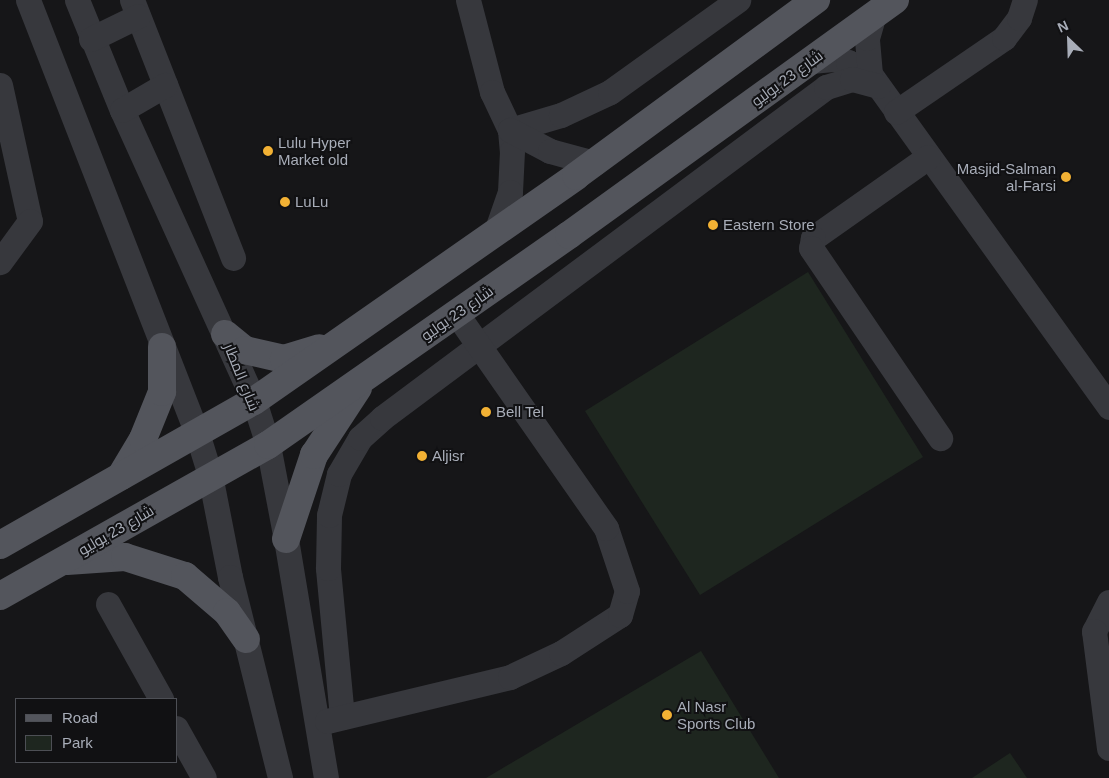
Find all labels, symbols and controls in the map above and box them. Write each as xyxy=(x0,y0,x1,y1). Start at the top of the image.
north arrow xyxy=(1044,15,1094,65)
text: N xyxy=(1055,17,1071,36)
street label: شارع 23 يوليو xyxy=(748,46,826,110)
place label: Lulu Hyper Market old xyxy=(278,133,351,168)
marker: Lulu Hyper Market old xyxy=(262,145,274,157)
place label: Masjid-Salman al-Farsi xyxy=(957,159,1056,194)
marker: Masjid-Salman al-Farsi xyxy=(1060,171,1072,183)
place label: LuLu xyxy=(295,193,328,211)
marker: LuLu xyxy=(279,196,291,208)
place label: Eastern Store xyxy=(723,216,815,234)
marker: Eastern Store xyxy=(707,219,719,231)
street label: شارع 23 يوليو xyxy=(417,282,497,344)
street label: شارع المطار xyxy=(220,341,264,413)
place label: Bell Tel xyxy=(496,403,544,421)
marker: Bell Tel xyxy=(480,406,492,418)
place label: Aljisr xyxy=(432,447,464,465)
marker: Aljisr xyxy=(416,450,428,462)
street label: شارع 23 يوليو xyxy=(75,501,157,559)
place label: Al Nasr Sports Club xyxy=(677,697,755,732)
legend xyxy=(15,698,178,763)
text: Road xyxy=(62,709,98,726)
marker: Al Nasr Sports Club xyxy=(661,709,673,721)
text: Park xyxy=(62,734,93,751)

